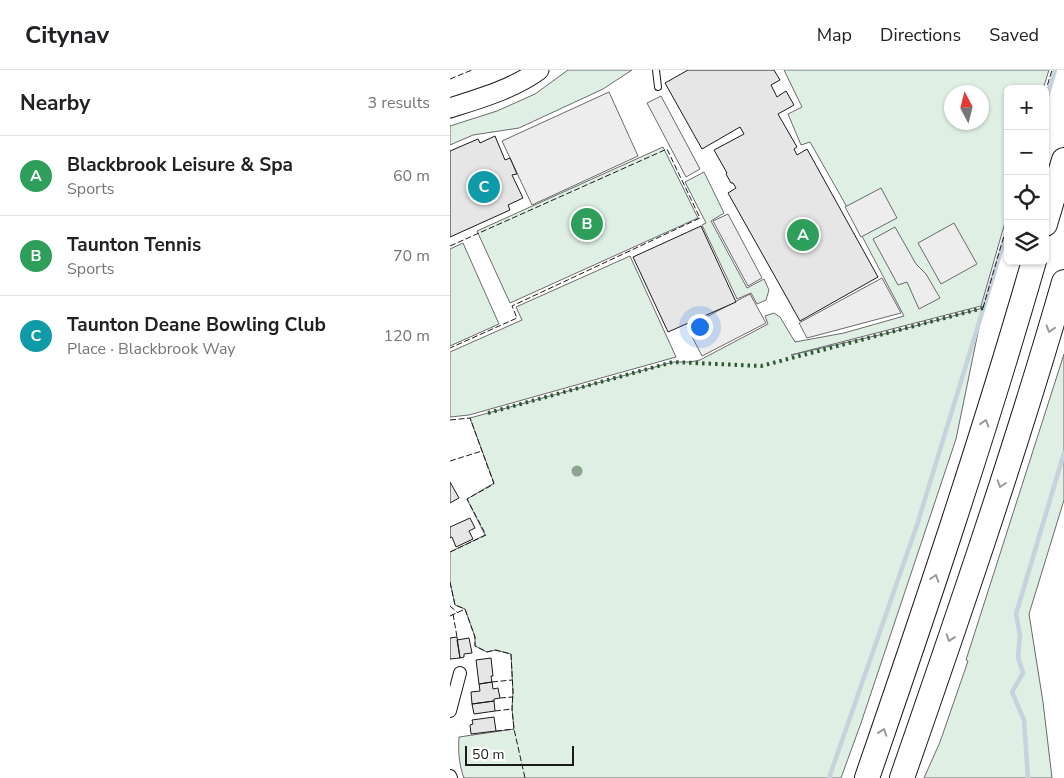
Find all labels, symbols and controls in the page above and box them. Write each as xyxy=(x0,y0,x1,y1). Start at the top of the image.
text: Citynav xyxy=(25,19,109,51)
text: Map xyxy=(817,23,852,47)
text: Directions xyxy=(880,23,961,47)
text: Saved xyxy=(989,23,1039,47)
north arrow xyxy=(944,85,989,130)
map controls xyxy=(1004,85,1049,265)
button: + xyxy=(1004,85,1049,130)
text: Nearby xyxy=(20,89,90,117)
text: 3 results xyxy=(368,92,430,114)
button: − xyxy=(1004,130,1049,175)
text: Blackbrook Leisure & Spa xyxy=(67,152,293,178)
text: A xyxy=(30,165,42,187)
text: 60 m xyxy=(393,165,430,187)
pin: C xyxy=(468,168,500,206)
button: locate xyxy=(1004,175,1049,220)
text: Sports xyxy=(67,178,115,200)
pin: B xyxy=(571,205,603,243)
pin: A xyxy=(787,216,819,254)
button: layers xyxy=(1004,220,1049,265)
text: Taunton Tennis xyxy=(67,232,201,258)
text: B xyxy=(30,245,42,267)
text: 70 m xyxy=(393,245,430,267)
text: Sports xyxy=(67,258,115,280)
text: Taunton Deane Bowling Club xyxy=(67,312,326,338)
your location xyxy=(687,314,713,340)
one-way arrow xyxy=(1046,324,1056,333)
text: C xyxy=(31,325,41,347)
text: 120 m xyxy=(383,325,430,347)
text: Place · Blackbrook Way xyxy=(67,338,236,360)
one-way arrow xyxy=(979,420,989,428)
one-way arrow xyxy=(997,479,1007,487)
one-way arrow xyxy=(929,574,939,583)
one-way arrow xyxy=(946,633,956,642)
one-way arrow xyxy=(877,728,887,737)
scale bar xyxy=(465,743,574,766)
text: 50 m xyxy=(472,745,504,764)

